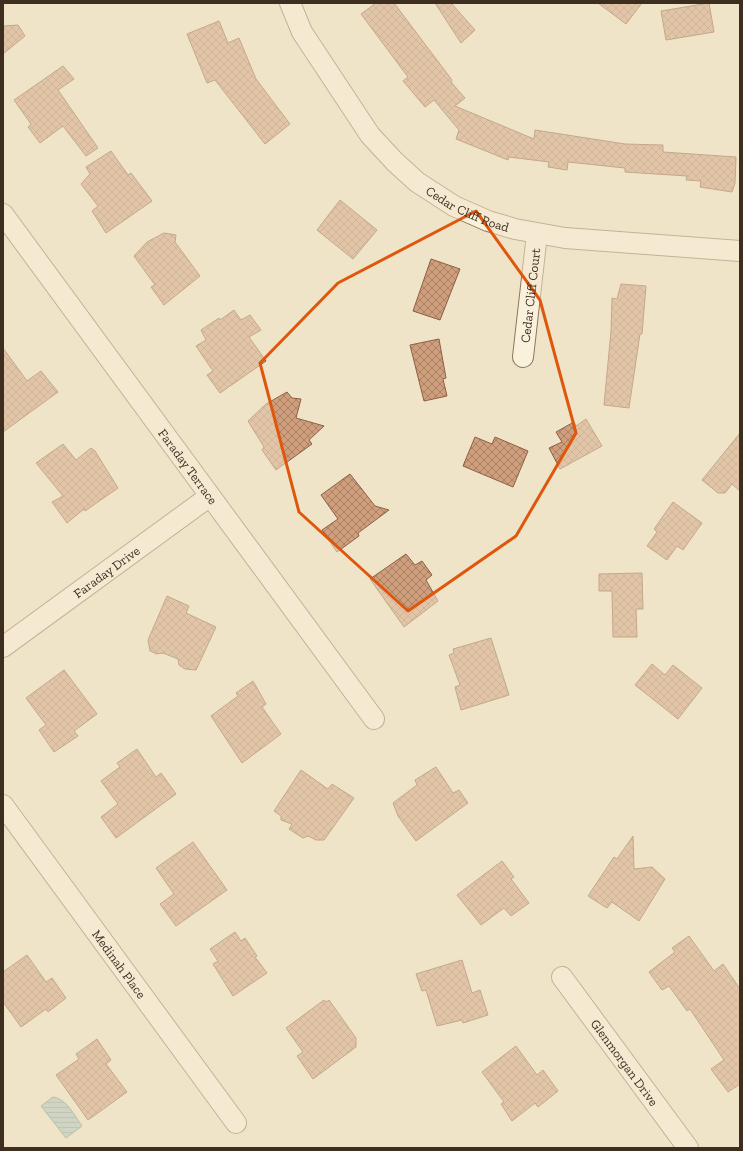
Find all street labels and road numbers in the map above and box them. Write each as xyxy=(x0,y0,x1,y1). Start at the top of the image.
street label: Cedar Cliff Road xyxy=(423,183,511,235)
street label: Cedar Cliff Court xyxy=(518,247,543,344)
street label: Faraday Terrace xyxy=(155,426,221,507)
street label: Faraday Drive xyxy=(71,543,143,601)
street label: Medinah Place xyxy=(89,927,149,1001)
street label: Glenmorgan Drive xyxy=(588,1016,661,1109)

